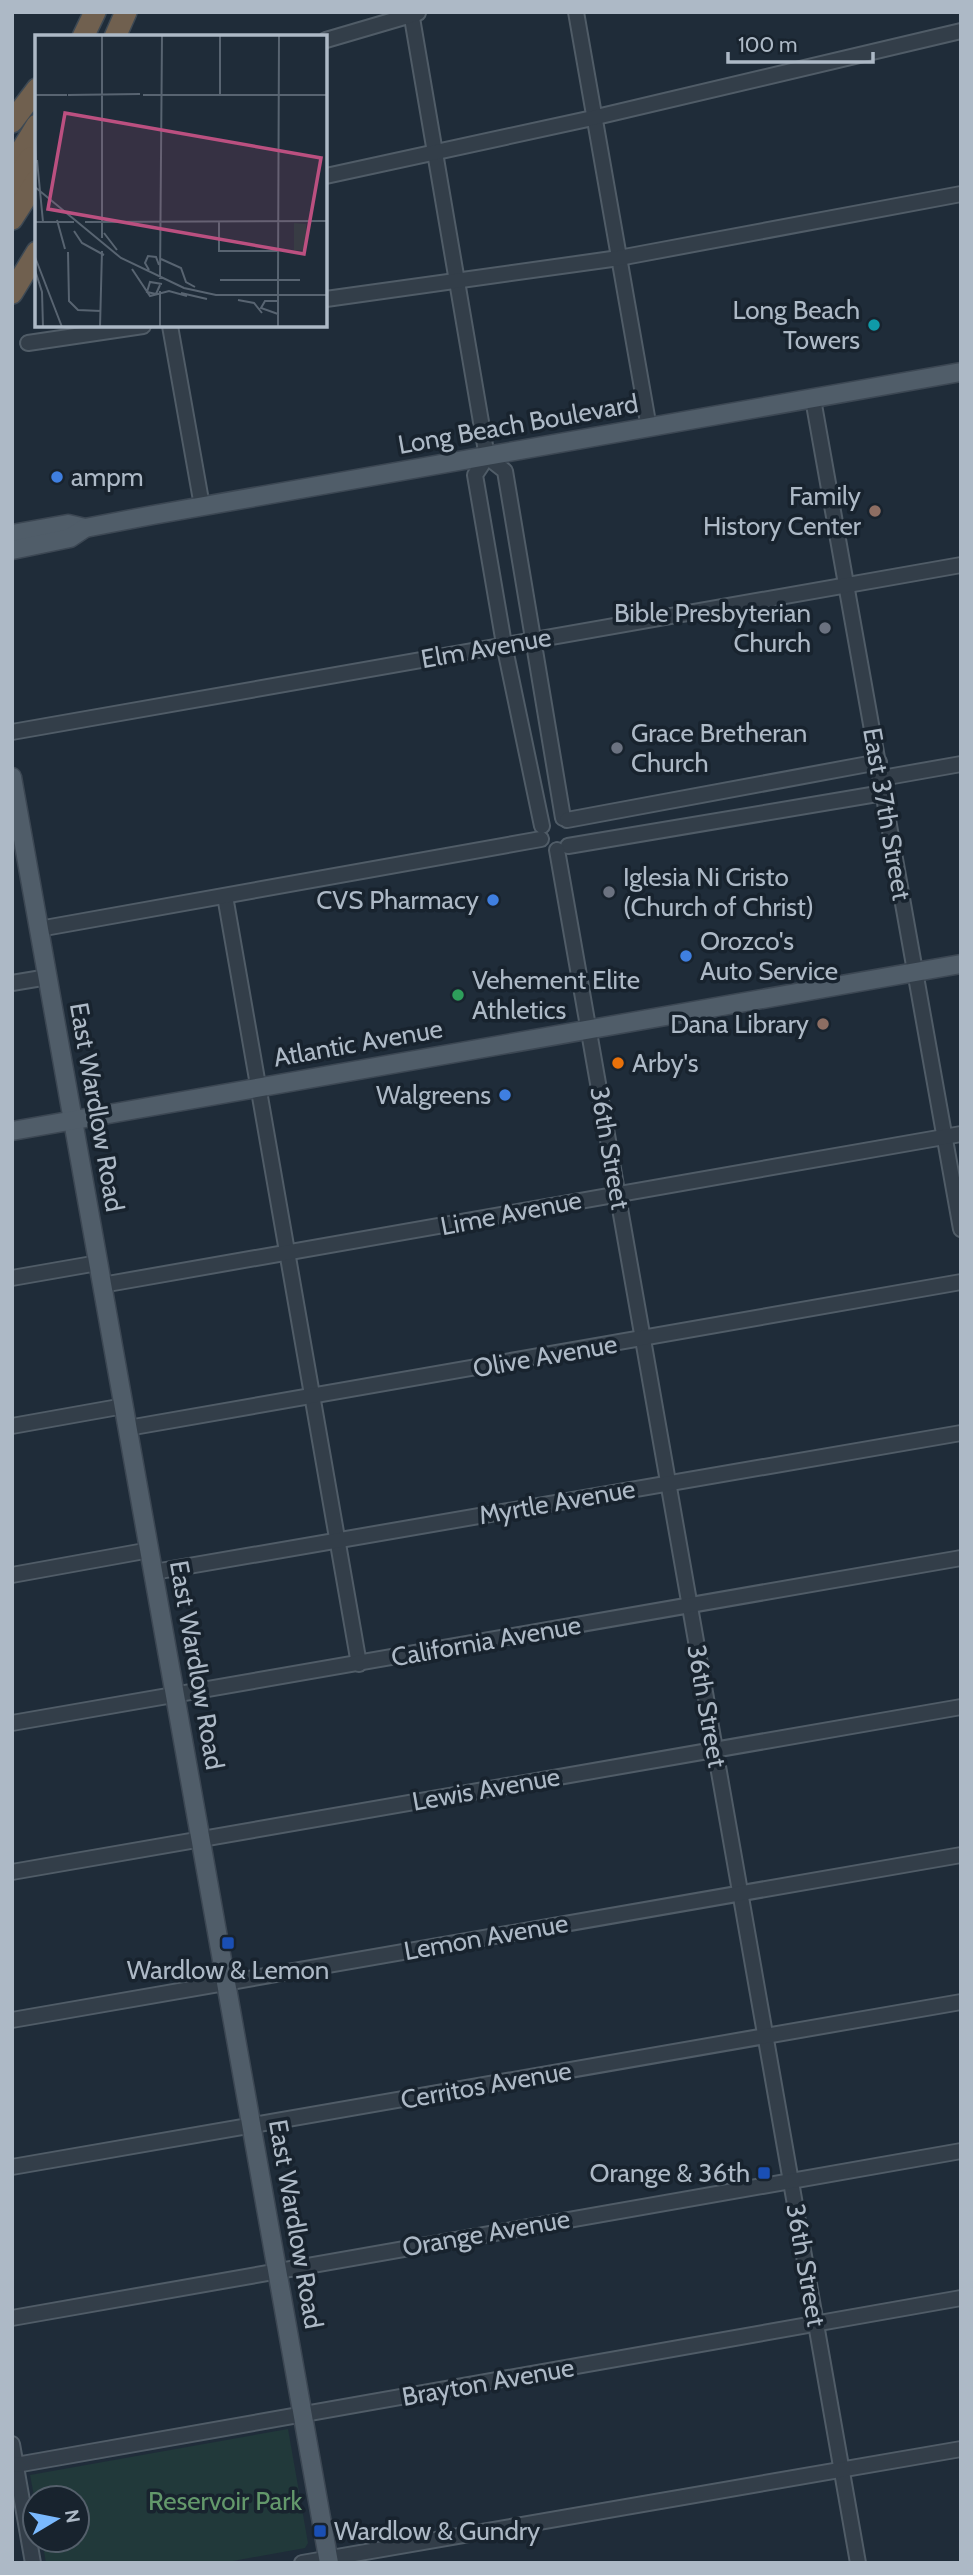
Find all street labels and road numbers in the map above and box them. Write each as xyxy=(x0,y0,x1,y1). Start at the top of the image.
street label: Long Beach Boulevard xyxy=(395,387,641,461)
street label: Elm Avenue xyxy=(418,621,554,675)
street label: East 37th Street xyxy=(856,725,918,903)
street label: East Wardlow Road xyxy=(63,1000,131,1214)
street label: Atlantic Avenue xyxy=(271,1012,445,1074)
street label: 36th Street xyxy=(583,1084,637,1212)
street label: Lime Avenue xyxy=(438,1184,584,1242)
street label: Olive Avenue xyxy=(470,1328,620,1384)
street label: Myrtle Avenue xyxy=(476,1473,638,1531)
street label: East Wardlow Road xyxy=(163,1558,231,1772)
street label: California Avenue xyxy=(389,1609,583,1673)
street label: 36th Street xyxy=(680,1642,734,1770)
street label: Lewis Avenue xyxy=(410,1760,562,1818)
street label: Lemon Avenue xyxy=(401,1907,571,1967)
street label: Cerritos Avenue xyxy=(398,2054,574,2116)
street label: East Wardlow Road xyxy=(262,2117,330,2331)
street label: 36th Street xyxy=(779,2201,833,2329)
street label: Orange Avenue xyxy=(400,2203,572,2263)
street label: Brayton Avenue xyxy=(399,2351,577,2413)

